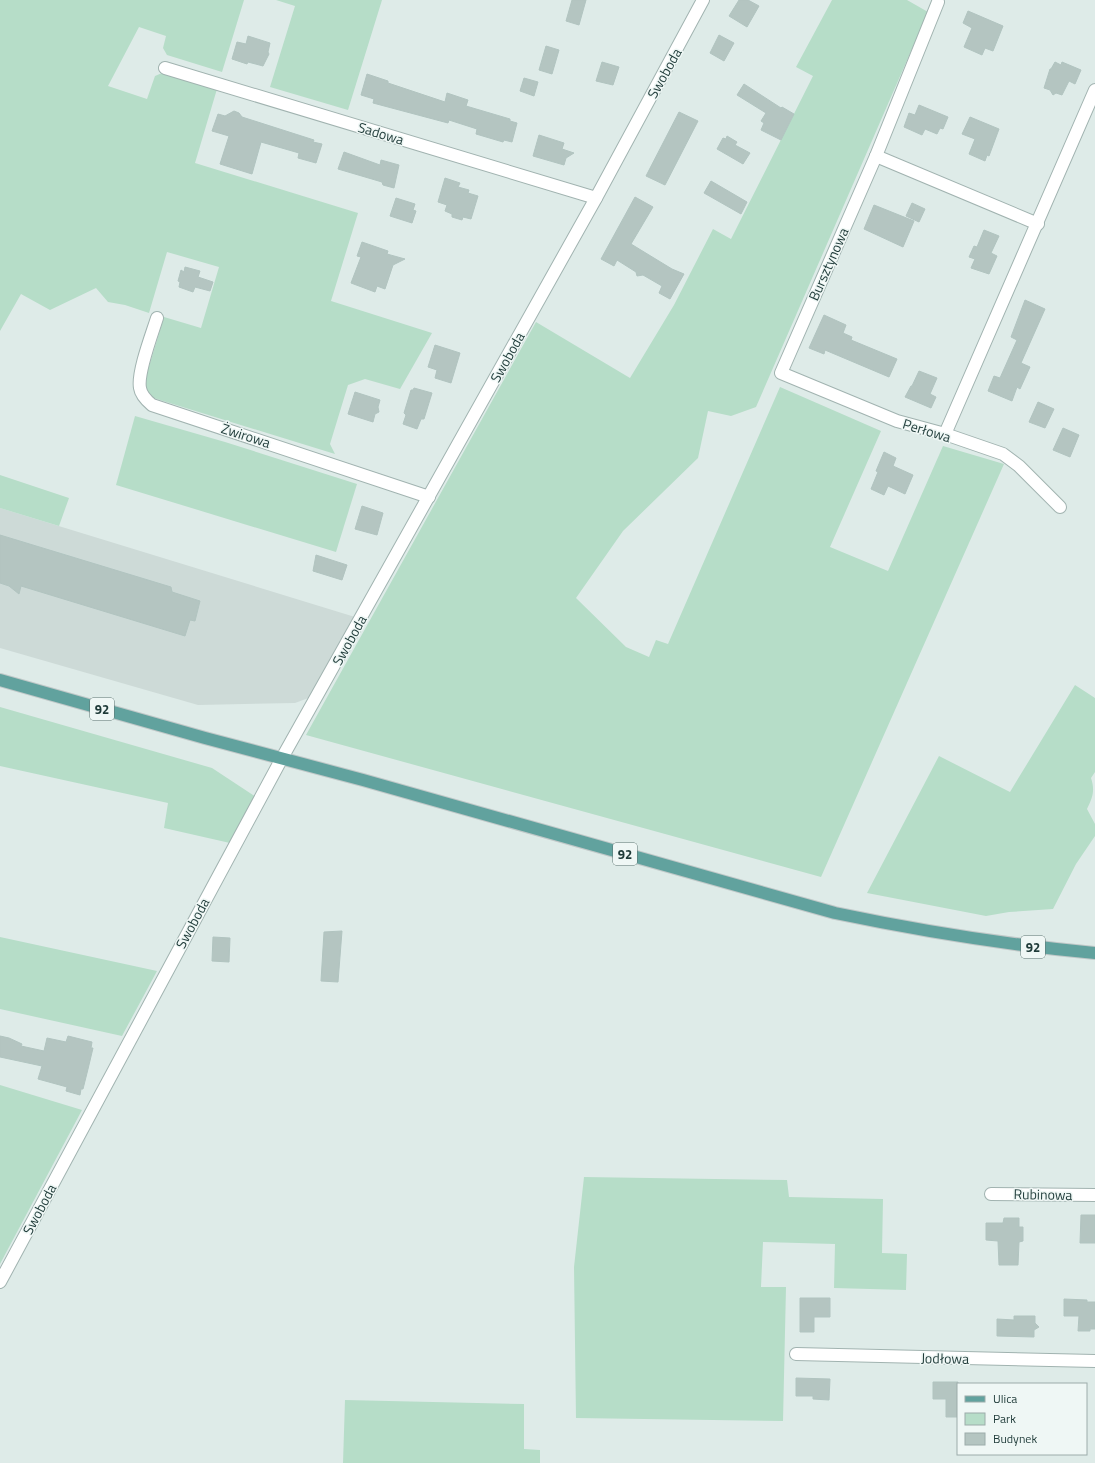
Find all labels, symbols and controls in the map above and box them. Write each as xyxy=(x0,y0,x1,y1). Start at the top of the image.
street label: Swoboda xyxy=(642,44,686,102)
street label: Sadowa xyxy=(355,116,407,150)
street label: Bursztynowa xyxy=(803,224,853,304)
street label: Swoboda xyxy=(485,328,529,386)
street label: Perłowa xyxy=(900,413,954,447)
street label: Żwirowa xyxy=(219,417,273,453)
street label: Swoboda xyxy=(327,611,371,669)
road number: 92 xyxy=(90,698,114,720)
road number: 92 xyxy=(613,843,637,865)
street label: Swoboda xyxy=(170,894,214,952)
road number: 92 xyxy=(1021,936,1045,958)
street label: Swoboda xyxy=(17,1180,61,1238)
street label: Rubinowa xyxy=(1013,1183,1073,1205)
street label: Jodłowa xyxy=(921,1347,969,1369)
legend xyxy=(957,1383,1087,1455)
text: Ulica xyxy=(993,1389,1017,1408)
text: Park xyxy=(993,1409,1016,1428)
text: Budynek xyxy=(993,1429,1037,1448)

